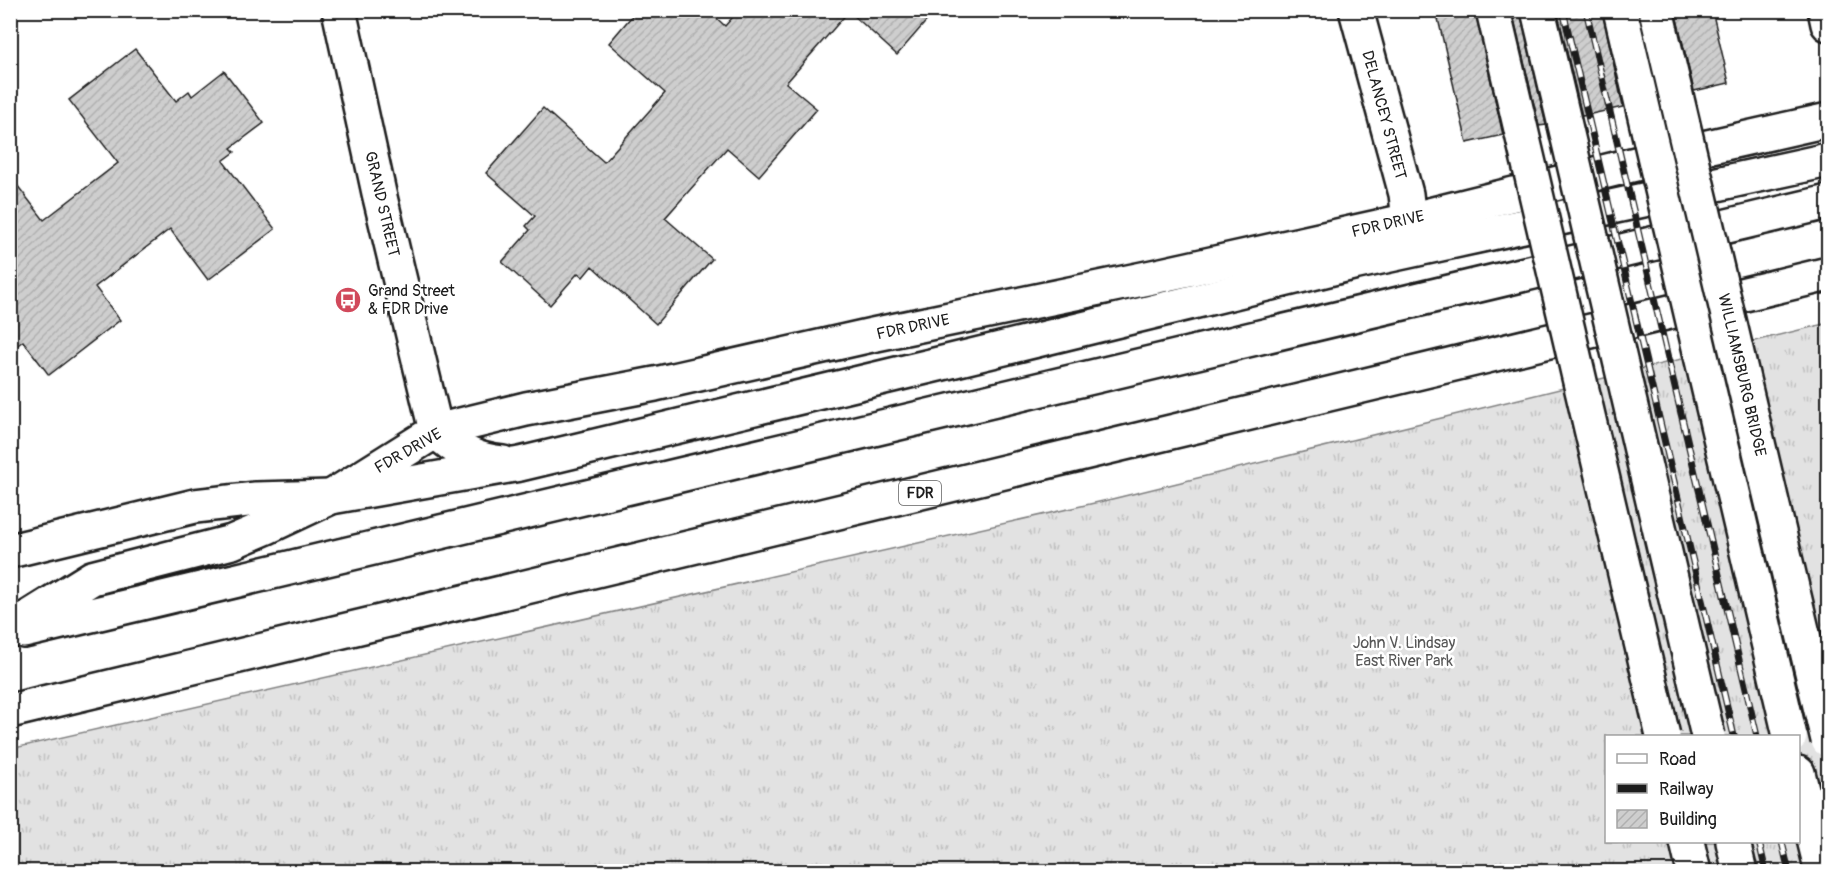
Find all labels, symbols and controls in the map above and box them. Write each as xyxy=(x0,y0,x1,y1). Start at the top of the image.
street label: DELANCEY STREET xyxy=(1357,48,1411,182)
street label: GRAND STREET xyxy=(360,149,404,259)
street label: FDR DRIVE xyxy=(1350,206,1426,242)
place label: Grand Street & FDR Drive xyxy=(368,281,456,319)
bus stop icon: Grand Street & FDR Drive xyxy=(333,285,363,315)
street label: WILLIAMSBURG BRIDGE xyxy=(1713,292,1771,458)
street label: FDR DRIVE xyxy=(875,310,951,344)
street label: FDR DRIVE xyxy=(371,424,445,478)
road number: FDR xyxy=(899,481,941,505)
park label: John V. Lindsay East River Park xyxy=(1353,633,1455,671)
legend xyxy=(1605,735,1800,843)
text: Road xyxy=(1659,748,1696,771)
text: Railway xyxy=(1659,778,1714,801)
text: Building xyxy=(1659,808,1717,831)

